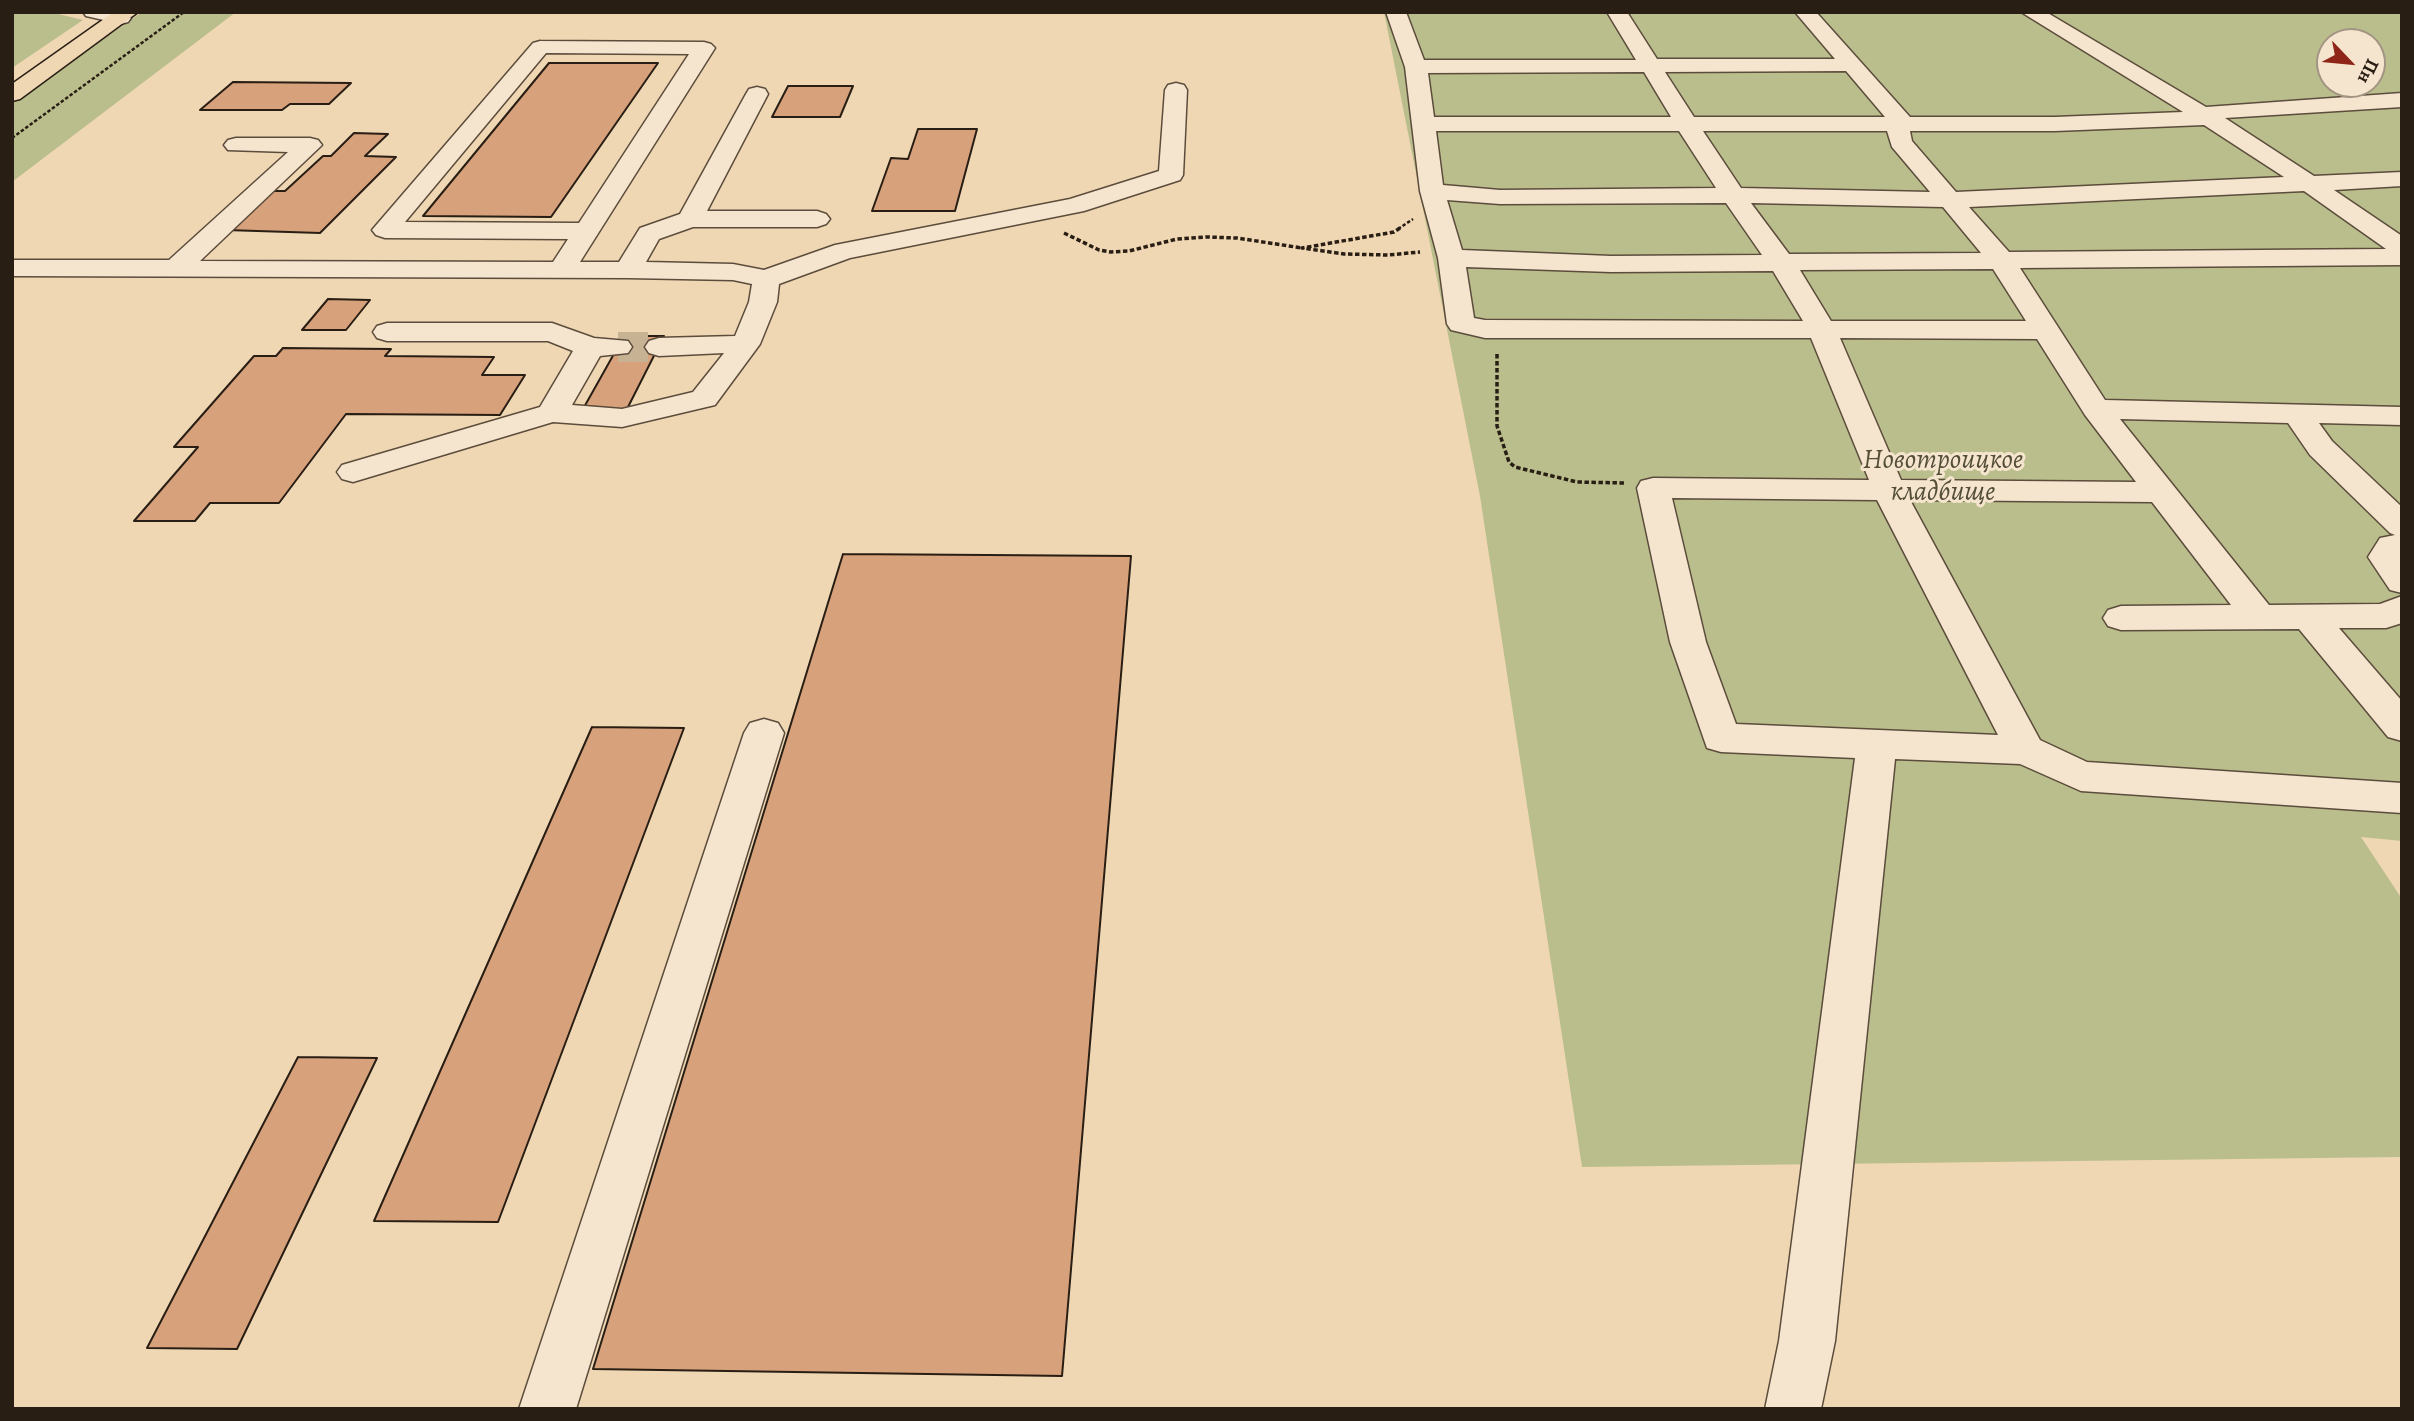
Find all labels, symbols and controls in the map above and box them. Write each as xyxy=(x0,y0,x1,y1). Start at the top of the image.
north arrow xyxy=(2316,28,2386,98)
text: Пн xyxy=(2351,54,2385,88)
park label: Новотроицкое кладбище xyxy=(1863,444,2023,510)

